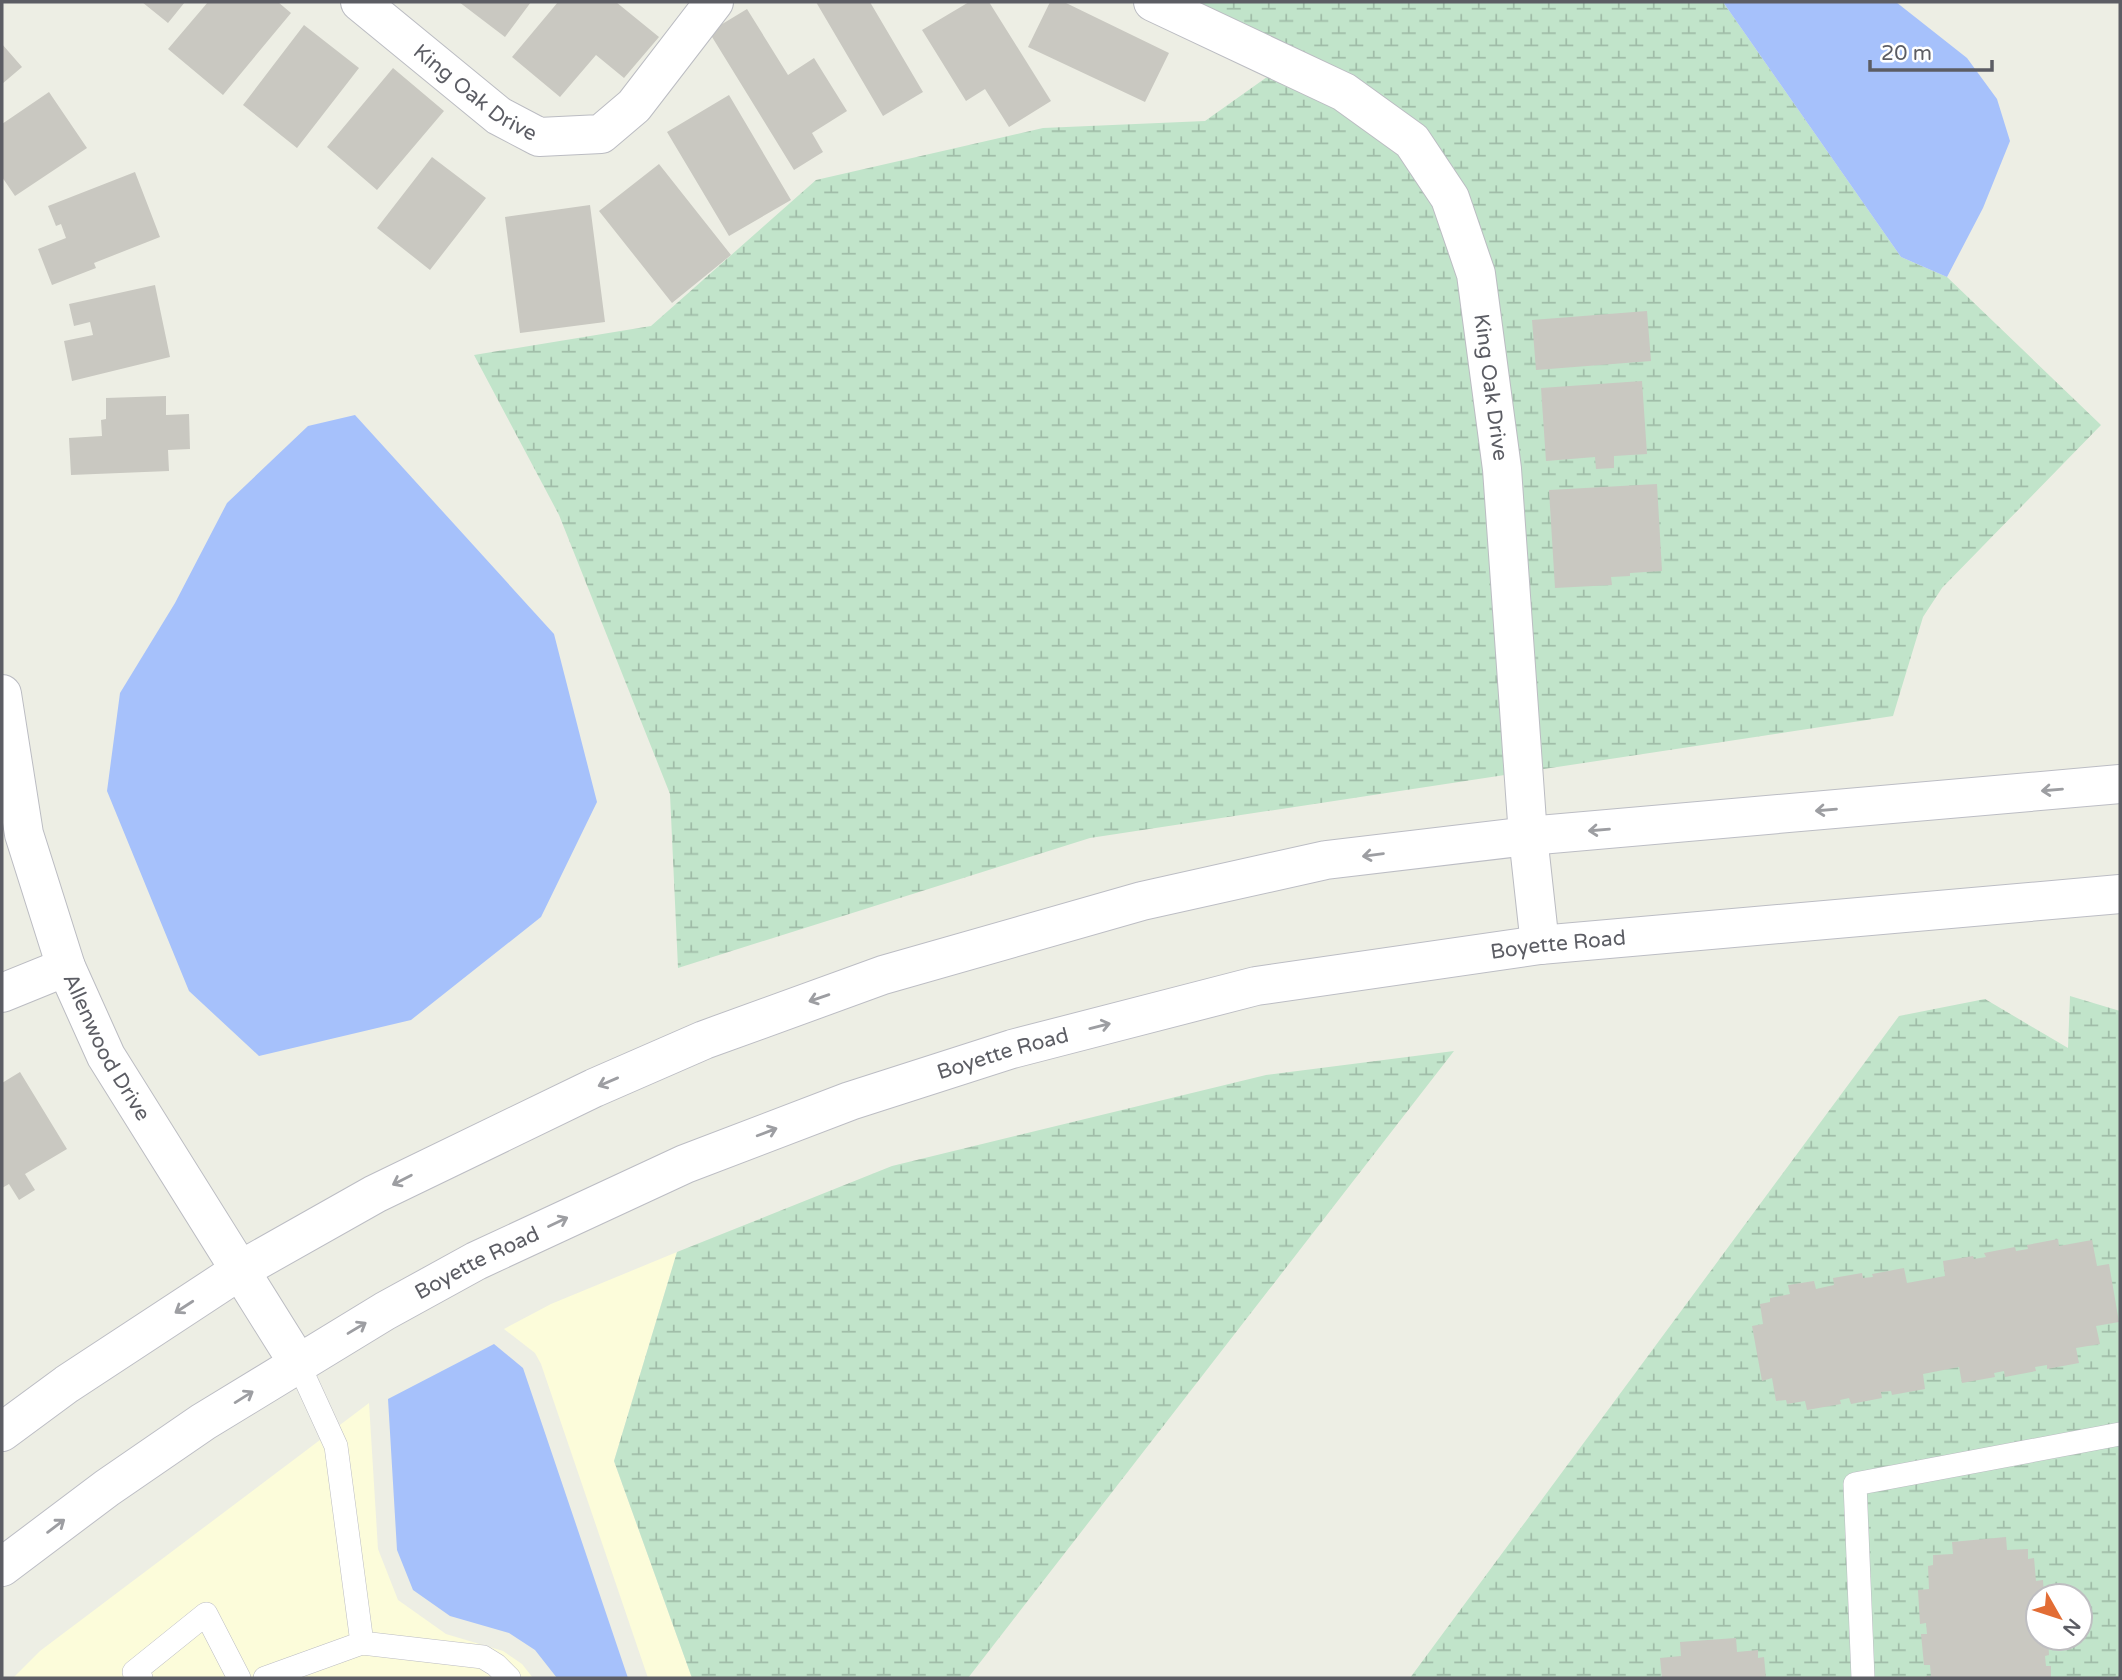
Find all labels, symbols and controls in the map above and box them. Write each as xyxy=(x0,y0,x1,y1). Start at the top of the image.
scale bar xyxy=(1870,28,1993,72)
street label: King Oak Drive xyxy=(408,39,541,147)
text: 20 m xyxy=(1881,41,1932,66)
street label: King Oak Drive xyxy=(1468,312,1513,462)
one-way arrow xyxy=(2041,784,2064,797)
one-way arrow xyxy=(1815,804,1837,817)
one-way arrow xyxy=(1588,824,1611,837)
one-way arrow xyxy=(1362,848,1385,861)
street label: Boyette Road xyxy=(1489,926,1627,965)
street label: Allenwood Drive xyxy=(58,970,155,1126)
one-way arrow xyxy=(808,993,830,1005)
one-way arrow xyxy=(1088,1019,1111,1032)
street label: Boyette Road xyxy=(934,1023,1071,1085)
one-way arrow xyxy=(597,1076,619,1089)
one-way arrow xyxy=(756,1125,778,1138)
one-way arrow xyxy=(392,1173,413,1187)
one-way arrow xyxy=(547,1215,568,1229)
street label: Boyette Road xyxy=(411,1221,543,1305)
one-way arrow xyxy=(175,1300,195,1314)
one-way arrow xyxy=(346,1321,367,1334)
one-way arrow xyxy=(233,1390,253,1404)
one-way arrow xyxy=(47,1518,65,1533)
north arrow xyxy=(2024,1582,2094,1652)
text: N xyxy=(2058,1614,2085,1640)

